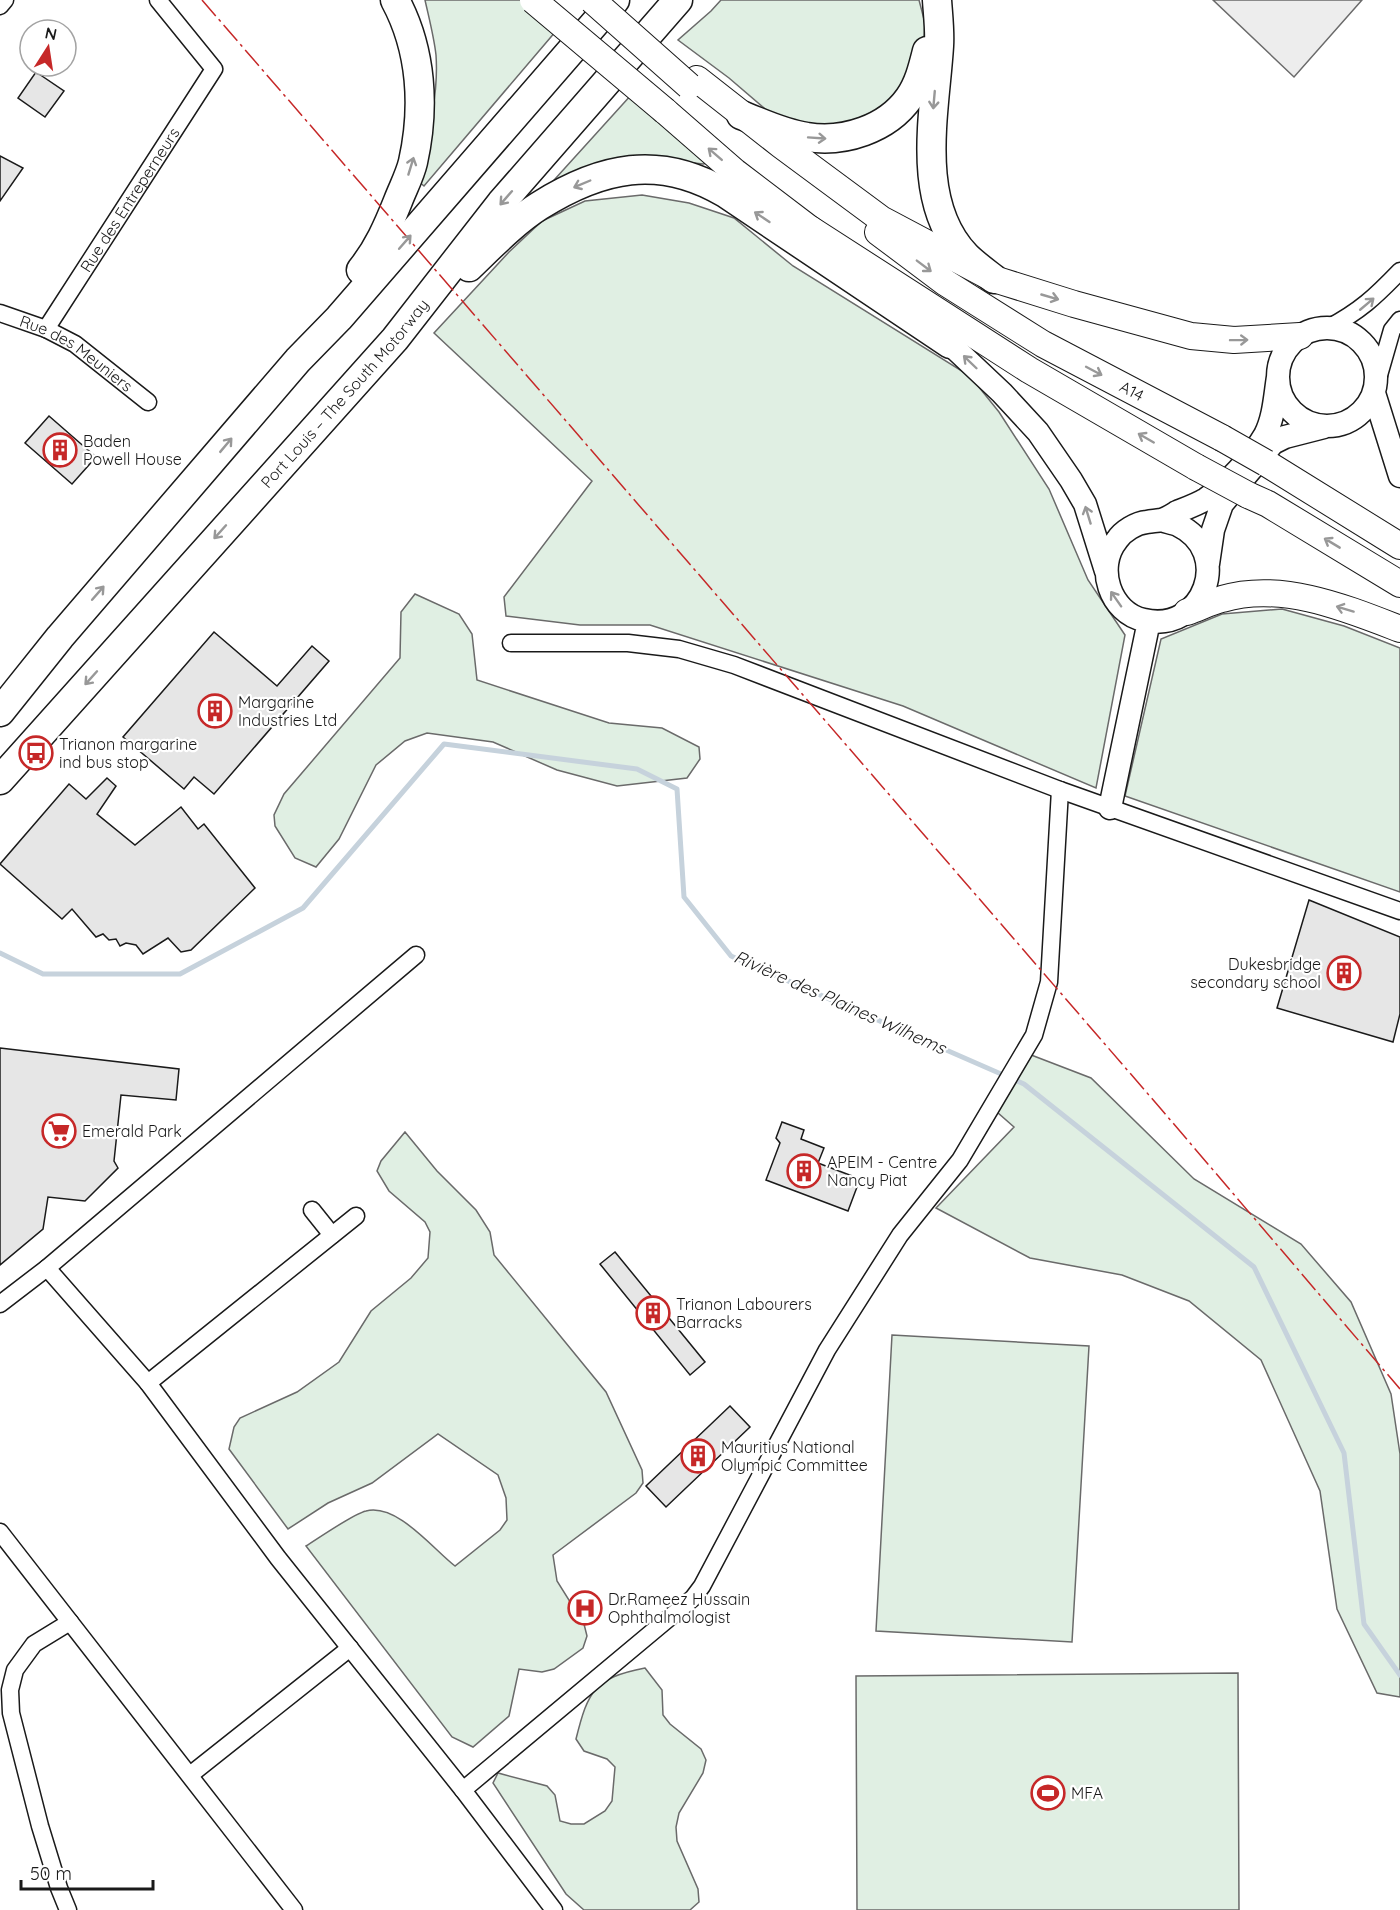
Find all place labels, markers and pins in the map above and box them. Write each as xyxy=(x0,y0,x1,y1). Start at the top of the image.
place label: Baden Powell House xyxy=(83,431,182,469)
building icon: Baden Powell House xyxy=(42,432,78,468)
place label: Margarine Industries Ltd xyxy=(238,692,337,730)
building icon: Margarine Industries Ltd xyxy=(197,693,233,729)
place label: Trianon margarine ind bus stop xyxy=(59,734,197,772)
bus stop icon: Trianon margarine ind bus stop xyxy=(18,735,54,771)
place label: Dukesbridge secondary school xyxy=(1190,954,1321,992)
building icon: Dukesbridge secondary school xyxy=(1326,955,1362,991)
supermarket icon: Emerald Park xyxy=(41,1113,77,1149)
place label: Emerald Park xyxy=(82,1121,182,1141)
place label: APEIM - Centre Nancy Piat xyxy=(827,1152,937,1190)
building icon: APEIM - Centre Nancy Piat xyxy=(786,1153,822,1189)
place label: Trianon Labourers Barracks xyxy=(676,1294,812,1332)
building icon: Trianon Labourers Barracks xyxy=(635,1295,671,1331)
place label: Mauritius National Olympic Committee xyxy=(721,1437,868,1475)
building icon: Mauritius National Olympic Committee xyxy=(680,1438,716,1474)
place label: Dr.Rameez Hussain Ophthalmologist xyxy=(608,1589,750,1627)
hospital icon: Dr.Rameez Hussain Ophthalmologist xyxy=(567,1590,603,1626)
sports icon: MFA xyxy=(1030,1775,1066,1811)
place label: MFA xyxy=(1071,1783,1103,1803)

